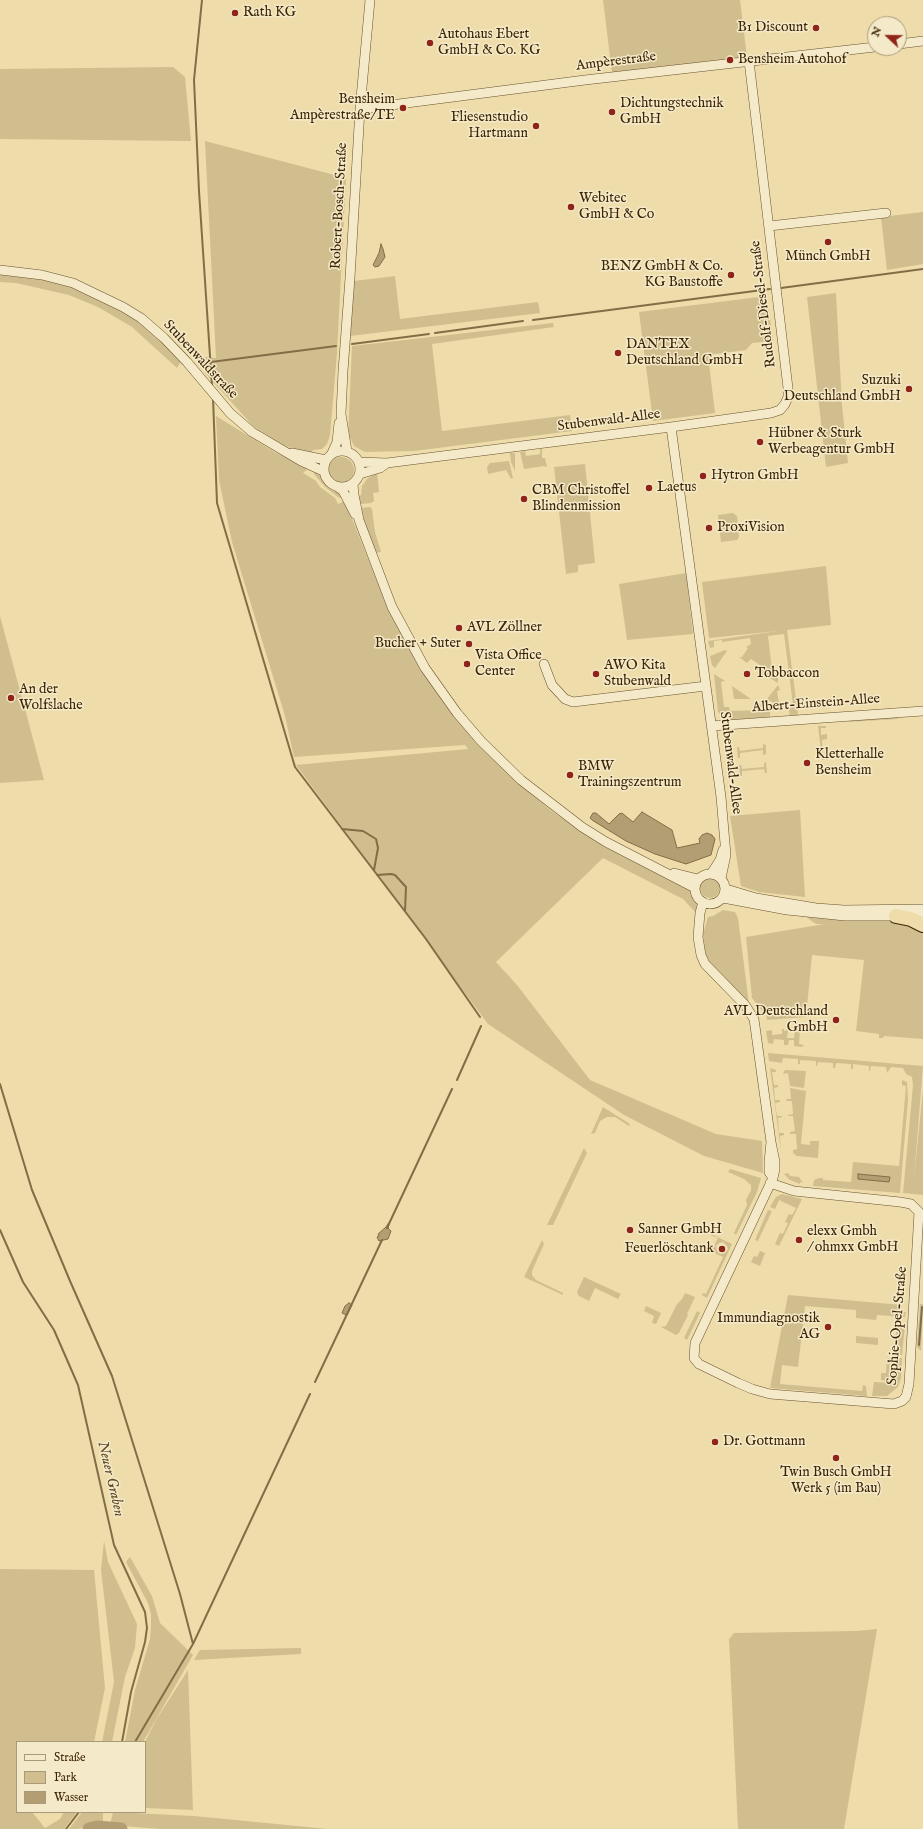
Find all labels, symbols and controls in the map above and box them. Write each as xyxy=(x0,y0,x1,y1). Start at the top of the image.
place label: Rath KG xyxy=(243,5,296,21)
marker: Rath KG xyxy=(230,8,240,18)
north arrow xyxy=(867,16,907,56)
place label: B1 Discount xyxy=(738,20,808,36)
marker: B1 Discount xyxy=(811,23,821,33)
text: N xyxy=(869,25,885,39)
place label: Autohaus Ebert GmbH & Co. KG xyxy=(438,27,540,60)
marker: Autohaus Ebert GmbH & Co. KG xyxy=(425,38,435,48)
street label: Ampèrestraße xyxy=(575,49,657,75)
place label: Bensheim Autohof xyxy=(738,52,846,68)
marker: Bensheim Autohof xyxy=(725,55,735,65)
place label: Bensheim Ampèrestraße/TE xyxy=(290,92,395,124)
place label: Dichtungstechnik GmbH xyxy=(620,96,724,128)
marker: Bensheim Ampèrestraße/TE xyxy=(398,103,408,113)
marker: Dichtungstechnik GmbH xyxy=(607,107,617,117)
place label: Fliesenstudio Hartmann xyxy=(451,110,528,142)
marker: Fliesenstudio Hartmann xyxy=(531,121,541,131)
street label: Robert-Bosch-Straße xyxy=(328,142,352,270)
place label: Webitec GmbH & Co xyxy=(579,191,654,224)
marker: Webitec GmbH & Co xyxy=(566,202,576,212)
marker: Münch GmbH xyxy=(823,237,833,247)
street label: Rudolf-Diesel-Straße xyxy=(748,239,780,369)
place label: Münch GmbH xyxy=(785,249,871,265)
place label: BENZ GmbH & Co. KG Baustoffe xyxy=(601,259,723,292)
marker: BENZ GmbH & Co. KG Baustoffe xyxy=(726,270,736,280)
street label: Stubenwaldstraße xyxy=(159,317,241,403)
place label: DANTEX Deutschland GmbH xyxy=(626,337,743,370)
marker: DANTEX Deutschland GmbH xyxy=(613,348,623,358)
place label: Suzuki Deutschland GmbH xyxy=(784,373,901,406)
marker: Suzuki Deutschland GmbH xyxy=(904,384,914,394)
street label: Stubenwald-Allee xyxy=(557,406,661,436)
place label: Hübner & Sturk Werbeagentur GmbH xyxy=(768,426,895,458)
marker: Hübner & Sturk Werbeagentur GmbH xyxy=(755,437,765,447)
place label: Hytron GmbH xyxy=(711,468,799,484)
marker: Hytron GmbH xyxy=(698,471,708,481)
place label: Laetus xyxy=(657,480,696,496)
place label: CBM Christoffel Blindenmission xyxy=(532,483,630,516)
marker: Laetus xyxy=(644,483,654,493)
marker: CBM Christoffel Blindenmission xyxy=(519,494,529,504)
place label: ProxiVision xyxy=(717,520,785,536)
marker: ProxiVision xyxy=(704,523,714,533)
place label: AVL Zöllner xyxy=(467,620,542,636)
marker: AVL Zöllner xyxy=(454,623,464,633)
place label: Bucher + Suter xyxy=(375,636,461,652)
marker: Bucher + Suter xyxy=(464,639,474,649)
place label: Vista Office Center xyxy=(475,648,542,680)
place label: AWO Kita Stubenwald xyxy=(604,658,671,690)
marker: Vista Office Center xyxy=(462,659,472,669)
place label: Tobbaccon xyxy=(755,666,819,682)
marker: AWO Kita Stubenwald xyxy=(591,669,601,679)
marker: Tobbaccon xyxy=(742,669,752,679)
place label: An der Wolfslache xyxy=(19,682,83,714)
street label: Albert-Einstein-Allee xyxy=(751,691,881,717)
marker: An der Wolfslache xyxy=(6,693,16,703)
street label: Stubenwald-Allee xyxy=(715,711,745,815)
place label: Kletterhalle Bensheim xyxy=(815,747,884,780)
marker: Kletterhalle Bensheim xyxy=(802,758,812,768)
place label: BMW Trainingszentrum xyxy=(578,759,682,792)
marker: BMW Trainingszentrum xyxy=(565,770,575,780)
place label: AVL Deutschland GmbH xyxy=(724,1004,828,1036)
marker: AVL Deutschland GmbH xyxy=(831,1015,841,1025)
place label: Sanner GmbH xyxy=(638,1222,722,1238)
place label: elexx Gmbh / ohmxx GmbH xyxy=(807,1224,898,1256)
marker: Sanner GmbH xyxy=(625,1225,635,1235)
marker: elexx Gmbh / ohmxx GmbH xyxy=(794,1235,804,1245)
place label: Feuerlöschtank xyxy=(625,1241,714,1257)
marker: Feuerlöschtank xyxy=(717,1244,727,1254)
street label: Sophie-Opel-Straße xyxy=(884,1266,912,1386)
place label: Immundiagnostik AG xyxy=(717,1311,820,1344)
marker: Immundiagnostik AG xyxy=(823,1322,833,1332)
place label: Dr. Gottmann xyxy=(723,1434,805,1450)
marker: Dr. Gottmann xyxy=(710,1437,720,1447)
water label: Neuer Graben xyxy=(93,1439,127,1519)
marker: Twin Busch GmbH Werk 5 (im Bau) xyxy=(831,1453,841,1463)
place label: Twin Busch GmbH Werk 5 (im Bau) xyxy=(780,1465,892,1498)
legend xyxy=(16,1741,146,1813)
text: Straße xyxy=(54,1750,86,1765)
text: Park xyxy=(54,1770,77,1785)
text: Wasser xyxy=(54,1790,88,1805)

